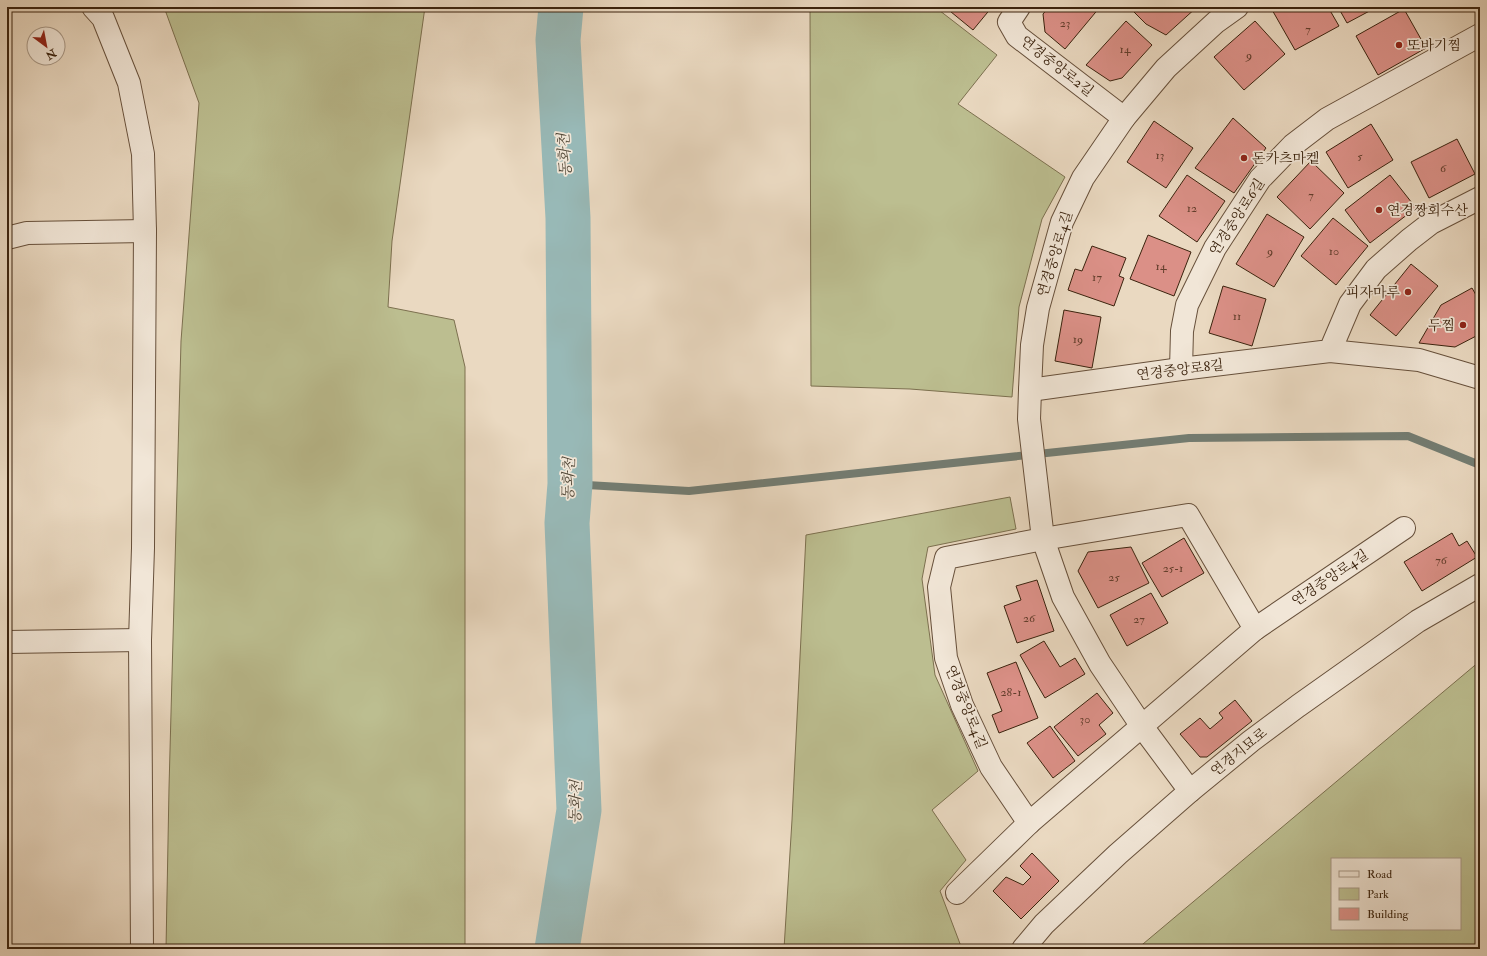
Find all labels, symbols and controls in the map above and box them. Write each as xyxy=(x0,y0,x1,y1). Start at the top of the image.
house number: 23 xyxy=(1060,16,1070,31)
house number: 7 xyxy=(1305,22,1311,37)
north arrow xyxy=(26,26,66,66)
street label: 연경중앙로2길 xyxy=(1017,32,1097,100)
place label: 또바기찜 xyxy=(1407,37,1461,54)
marker: 또바기찜 xyxy=(1394,40,1404,50)
house number: 14 xyxy=(1120,42,1131,57)
text: N xyxy=(42,45,60,63)
house number: 9 xyxy=(1245,48,1252,63)
water label: 동화천 xyxy=(554,131,576,177)
house number: 13 xyxy=(1156,148,1164,163)
house number: 5 xyxy=(1357,149,1363,164)
place label: 돈카츠마켙 xyxy=(1252,150,1320,167)
marker: 돈카츠마켙 xyxy=(1239,153,1249,163)
house number: 6 xyxy=(1440,161,1447,176)
street label: 연경중앙로6길 xyxy=(1206,175,1268,259)
house number: 7 xyxy=(1308,188,1314,203)
house number: 12 xyxy=(1187,201,1197,216)
place label: 연경짱회수산 xyxy=(1387,202,1469,219)
marker: 연경짱회수산 xyxy=(1374,205,1384,215)
street label: 연경중앙로4길 xyxy=(1034,209,1076,299)
house number: 9 xyxy=(1266,244,1273,259)
house number: 10 xyxy=(1329,244,1339,259)
house number: 14 xyxy=(1156,259,1167,274)
house number: 17 xyxy=(1092,270,1102,285)
place label: 피자마루 xyxy=(1346,284,1400,301)
marker: 피자마루 xyxy=(1403,287,1413,297)
house number: 11 xyxy=(1233,309,1241,324)
place label: 두찜 xyxy=(1428,317,1455,334)
marker: 두찜 xyxy=(1458,320,1468,330)
house number: 19 xyxy=(1073,332,1083,347)
street label: 연경중앙로8길 xyxy=(1135,356,1225,384)
water label: 동화천 xyxy=(559,455,579,501)
street label: 연경중앙로4길 xyxy=(1288,546,1372,610)
house number: 76 xyxy=(1435,553,1448,568)
house number: 25-1 xyxy=(1163,561,1183,576)
house number: 25 xyxy=(1108,570,1120,585)
house number: 26 xyxy=(1023,611,1036,626)
house number: 27 xyxy=(1133,612,1145,627)
street label: 연경중앙로4길 xyxy=(942,663,990,751)
house number: 28-1 xyxy=(1000,685,1022,700)
house number: 30 xyxy=(1080,712,1090,727)
street label: 연경지묘로 xyxy=(1207,724,1271,780)
water label: 동화천 xyxy=(566,778,586,824)
legend xyxy=(1331,858,1461,930)
text: Road xyxy=(1367,867,1392,882)
text: Park xyxy=(1367,887,1389,902)
text: Building xyxy=(1367,907,1410,922)

